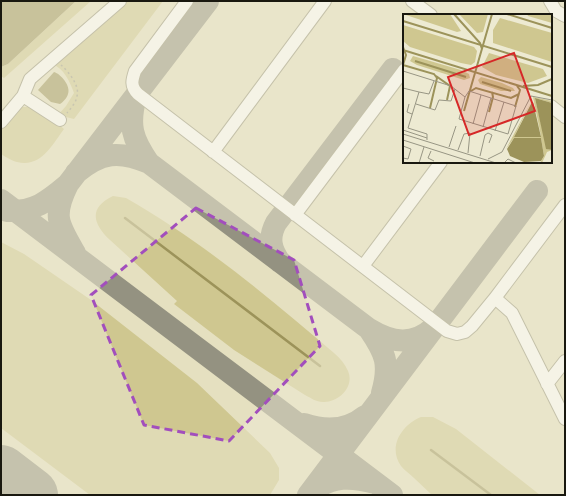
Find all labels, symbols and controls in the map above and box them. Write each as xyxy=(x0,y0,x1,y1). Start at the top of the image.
inset map xyxy=(403,14,552,163)

